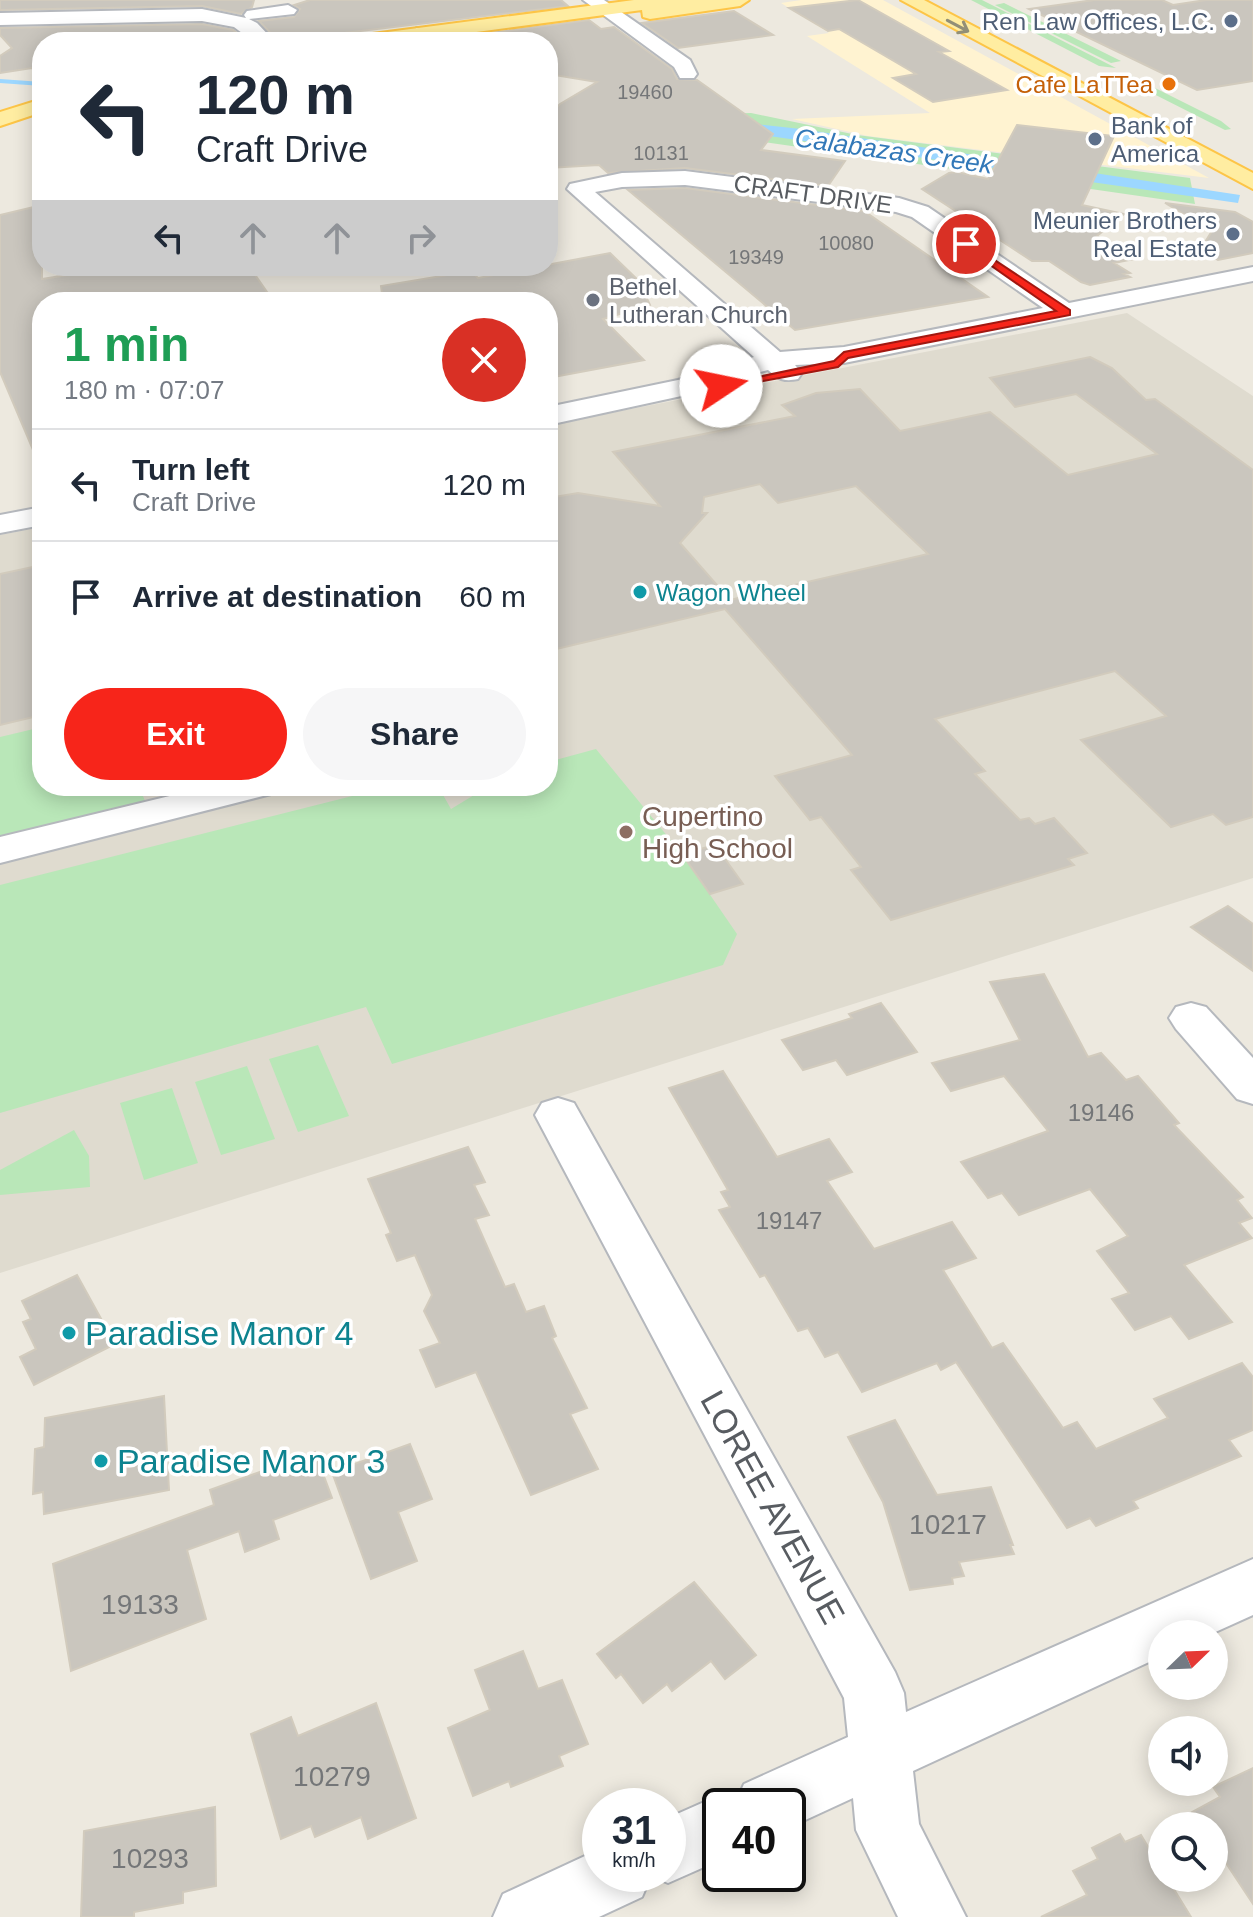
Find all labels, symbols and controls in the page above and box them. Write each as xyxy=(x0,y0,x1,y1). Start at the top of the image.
place label: Ren Law Offices, L.C. xyxy=(982,8,1215,35)
marker: Ren Law Offices, L.C. xyxy=(1222,12,1240,30)
one-way arrow xyxy=(946,18,970,34)
text: 120 m xyxy=(196,63,355,126)
icon: left xyxy=(64,64,168,168)
place label: Cafe LaTTea xyxy=(1016,71,1154,98)
marker: Cafe LaTTea xyxy=(1160,75,1178,93)
house number: 19460 xyxy=(617,81,673,103)
place label: Bank of America xyxy=(1111,112,1200,167)
water label: Calabazas Creek xyxy=(793,122,997,180)
text: Craft Drive xyxy=(196,129,368,170)
marker: Bank of America xyxy=(1086,130,1104,148)
house number: 10131 xyxy=(633,142,689,164)
street label: CRAFT DRIVE xyxy=(732,170,894,218)
place label: Meunier Brothers Real Estate xyxy=(1033,207,1217,262)
pin xyxy=(932,210,1000,278)
icon: left xyxy=(147,216,191,260)
icon: ahead xyxy=(231,216,275,260)
icon: ahead xyxy=(315,216,359,260)
icon: right xyxy=(399,216,443,260)
icon: arrive xyxy=(944,222,988,266)
marker: Meunier Brothers Real Estate xyxy=(1224,225,1242,243)
house number: 10080 xyxy=(818,232,874,254)
house number: 19349 xyxy=(728,246,784,268)
place label: Bethel Lutheran Church xyxy=(609,273,788,328)
marker: Bethel Lutheran Church xyxy=(584,291,602,309)
text: 1 min xyxy=(64,318,189,371)
button: close xyxy=(442,318,526,402)
position arrow xyxy=(679,344,763,428)
text: 180 m · 07:07 xyxy=(64,375,224,405)
text: Turn left xyxy=(132,453,250,486)
icon: left xyxy=(64,463,108,507)
text: 120 m xyxy=(443,468,526,501)
text: Craft Drive xyxy=(132,487,256,517)
icon: arrive xyxy=(64,575,108,619)
place label: Wagon Wheel xyxy=(656,579,806,606)
text: Arrive at destination xyxy=(132,580,422,613)
text: 60 m xyxy=(459,580,526,613)
marker: Wagon Wheel xyxy=(631,583,649,601)
button: Exit xyxy=(64,688,287,780)
button: Share xyxy=(303,688,526,780)
place label: Cupertino High School xyxy=(642,801,793,864)
marker: Cupertino High School xyxy=(617,823,635,841)
house number: 19146 xyxy=(1068,1099,1134,1126)
house number: 19147 xyxy=(756,1207,822,1234)
place label: Paradise Manor 4 xyxy=(85,1314,353,1352)
marker: Paradise Manor 4 xyxy=(60,1324,78,1342)
street label: LOREE AVENUE xyxy=(693,1384,853,1630)
place label: Paradise Manor 3 xyxy=(117,1442,385,1480)
marker: Paradise Manor 3 xyxy=(92,1452,110,1470)
house number: 10217 xyxy=(909,1509,987,1540)
house number: 19133 xyxy=(101,1589,179,1620)
north arrow xyxy=(1148,1620,1228,1700)
map controls xyxy=(1148,1620,1228,1892)
button: sound xyxy=(1148,1716,1228,1796)
house number: 10279 xyxy=(293,1761,371,1792)
speed limit sign: 40 xyxy=(702,1788,806,1892)
text: 31 xyxy=(612,1808,656,1852)
button: search xyxy=(1148,1812,1228,1892)
house number: 10293 xyxy=(111,1843,189,1874)
text: km/h xyxy=(612,1849,656,1871)

